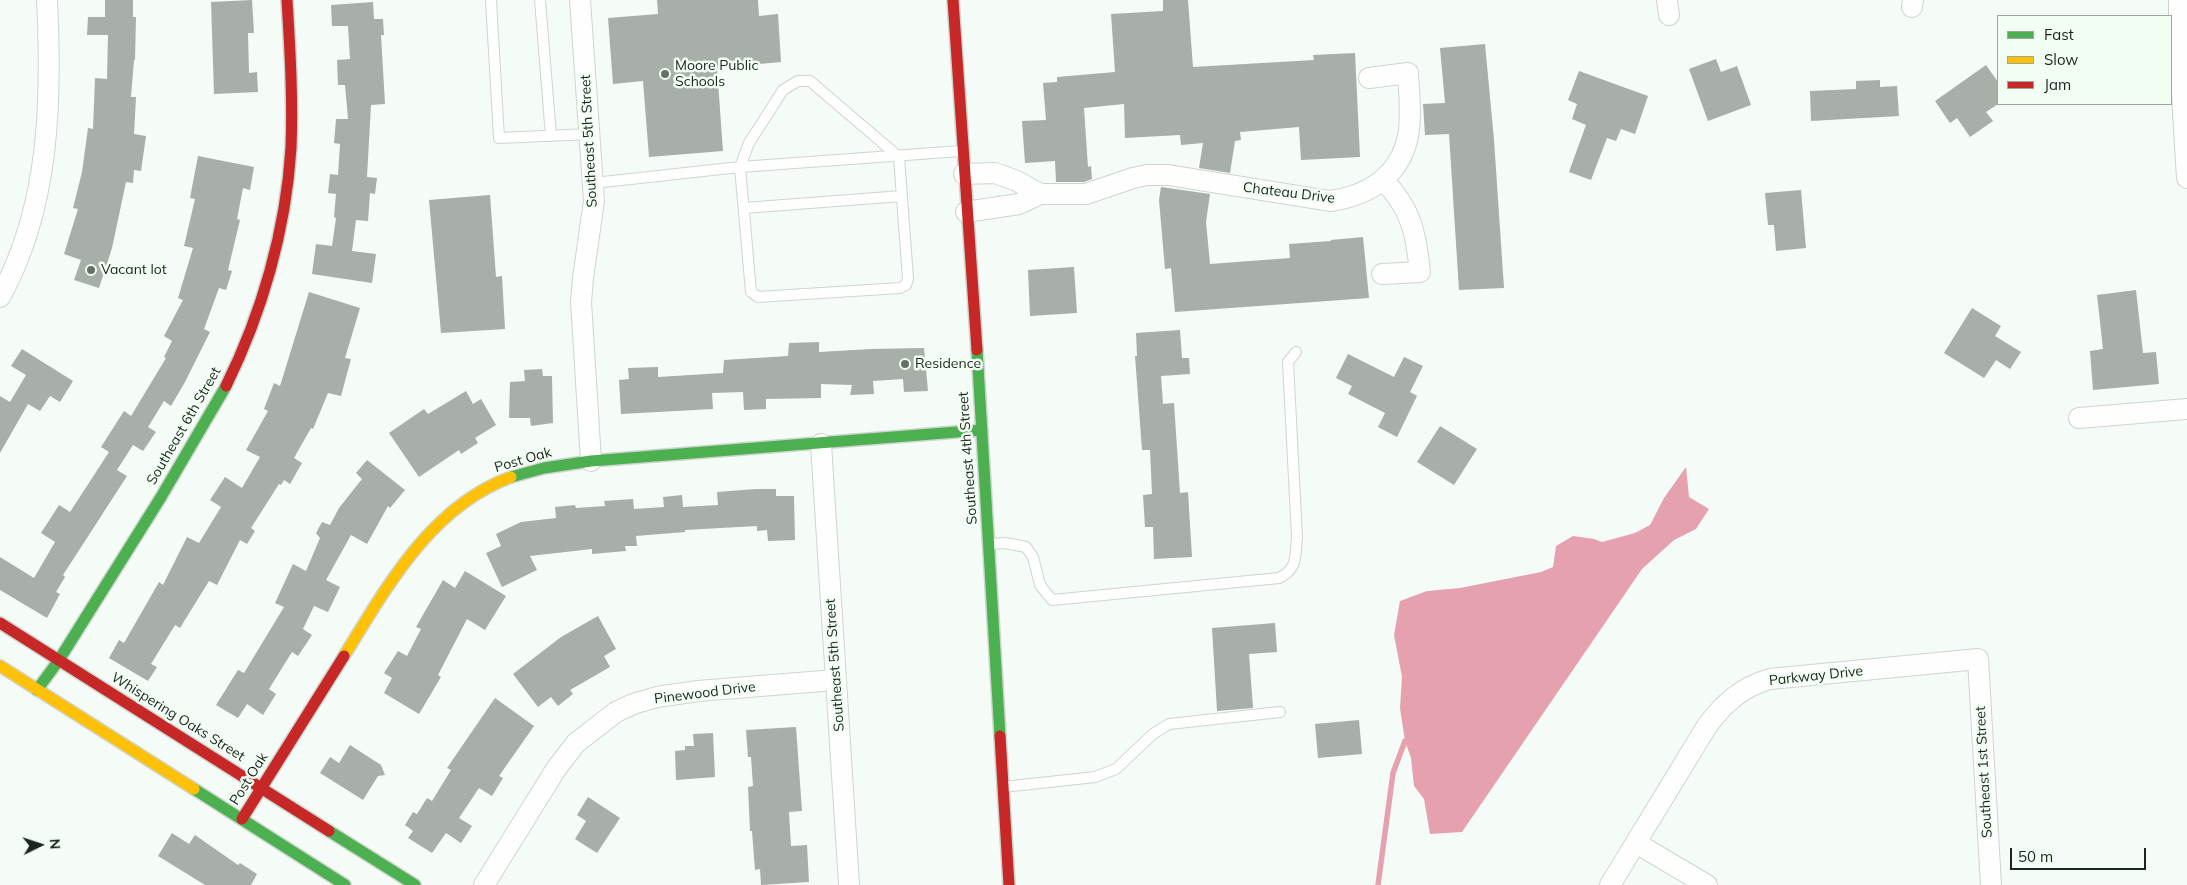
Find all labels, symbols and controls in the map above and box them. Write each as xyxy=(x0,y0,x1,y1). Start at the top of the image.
legend xyxy=(1997,15,2172,105)
text: Fast xyxy=(2044,25,2074,44)
text: Slow xyxy=(2044,50,2078,69)
place label: Moore Public Schools xyxy=(675,58,758,90)
marker: Moore Public Schools xyxy=(659,68,671,80)
street label: Southeast 5th Street xyxy=(577,74,601,208)
text: Jam xyxy=(2044,75,2071,94)
street label: Chateau Drive xyxy=(1242,179,1336,207)
place label: Vacant lot xyxy=(101,262,167,278)
marker: Vacant lot xyxy=(85,264,97,276)
place label: Residence xyxy=(915,356,981,372)
marker: Residence xyxy=(899,358,911,370)
street label: Southeast 6th Street xyxy=(143,364,225,488)
street label: Southeast 4th Street xyxy=(955,391,981,525)
street label: Post Oak xyxy=(492,444,554,476)
street label: Southeast 5th Street xyxy=(822,598,848,732)
street label: Parkway Drive xyxy=(1768,663,1864,689)
street label: Whispering Oaks Street xyxy=(108,669,248,765)
street label: Pinewood Drive xyxy=(653,678,757,708)
street label: Southeast 1st Street xyxy=(1972,706,1996,838)
street label: Post Oak xyxy=(226,750,272,808)
north arrow xyxy=(15,820,65,870)
text: N xyxy=(46,838,64,850)
scale bar xyxy=(2012,838,2148,870)
text: 50 m xyxy=(2018,847,2053,866)

